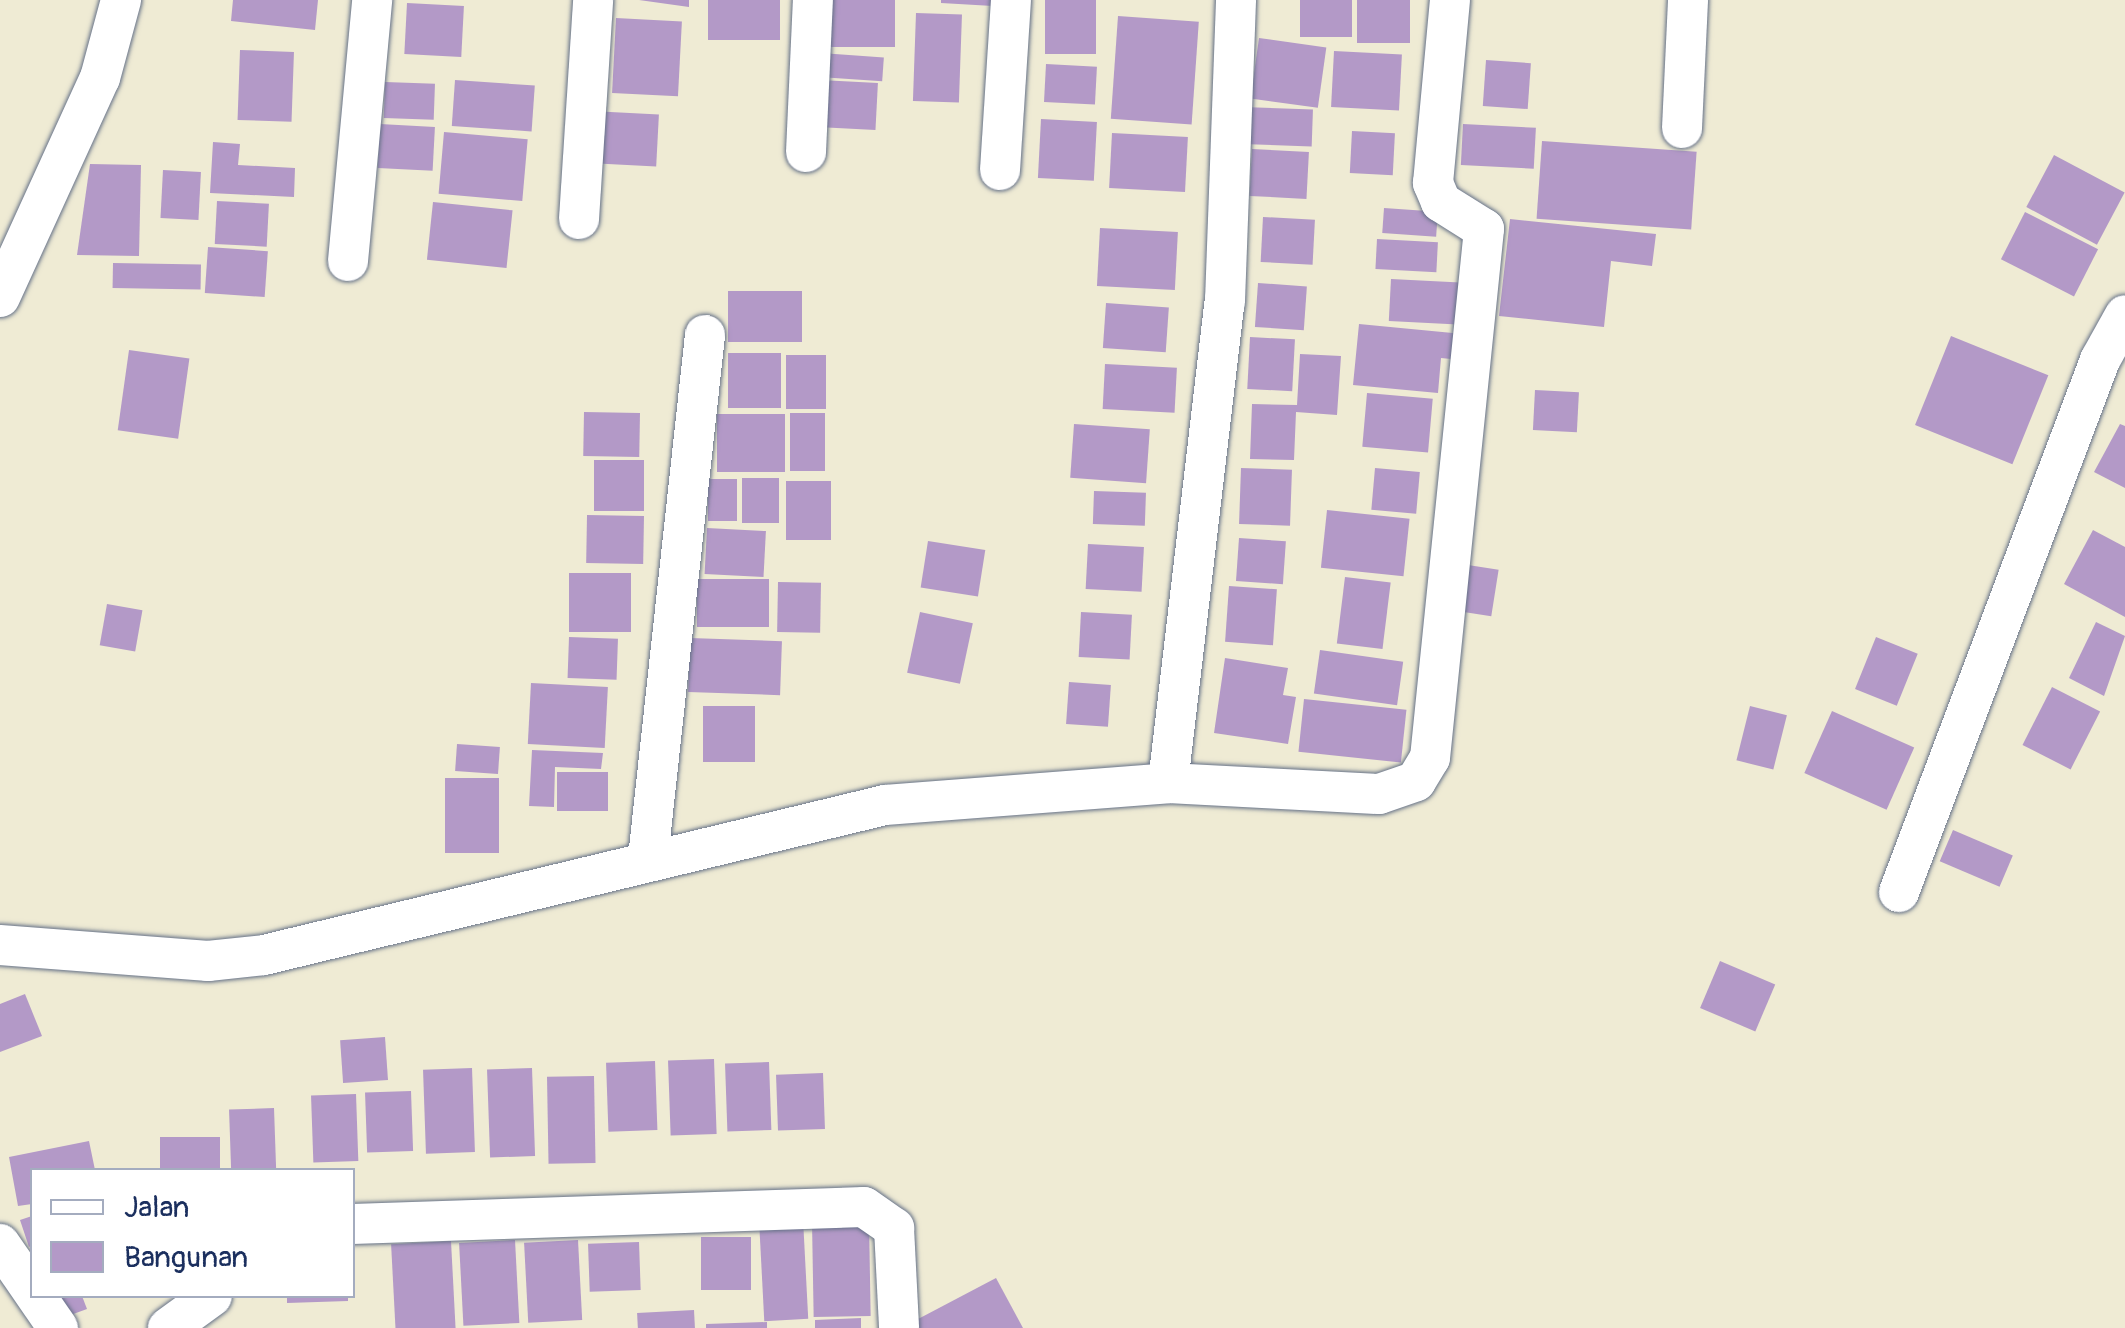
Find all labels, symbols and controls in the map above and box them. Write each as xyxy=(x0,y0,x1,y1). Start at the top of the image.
legend xyxy=(30,1168,355,1298)
text: Jalan xyxy=(124,1189,190,1226)
text: Bangunan xyxy=(124,1239,248,1276)

